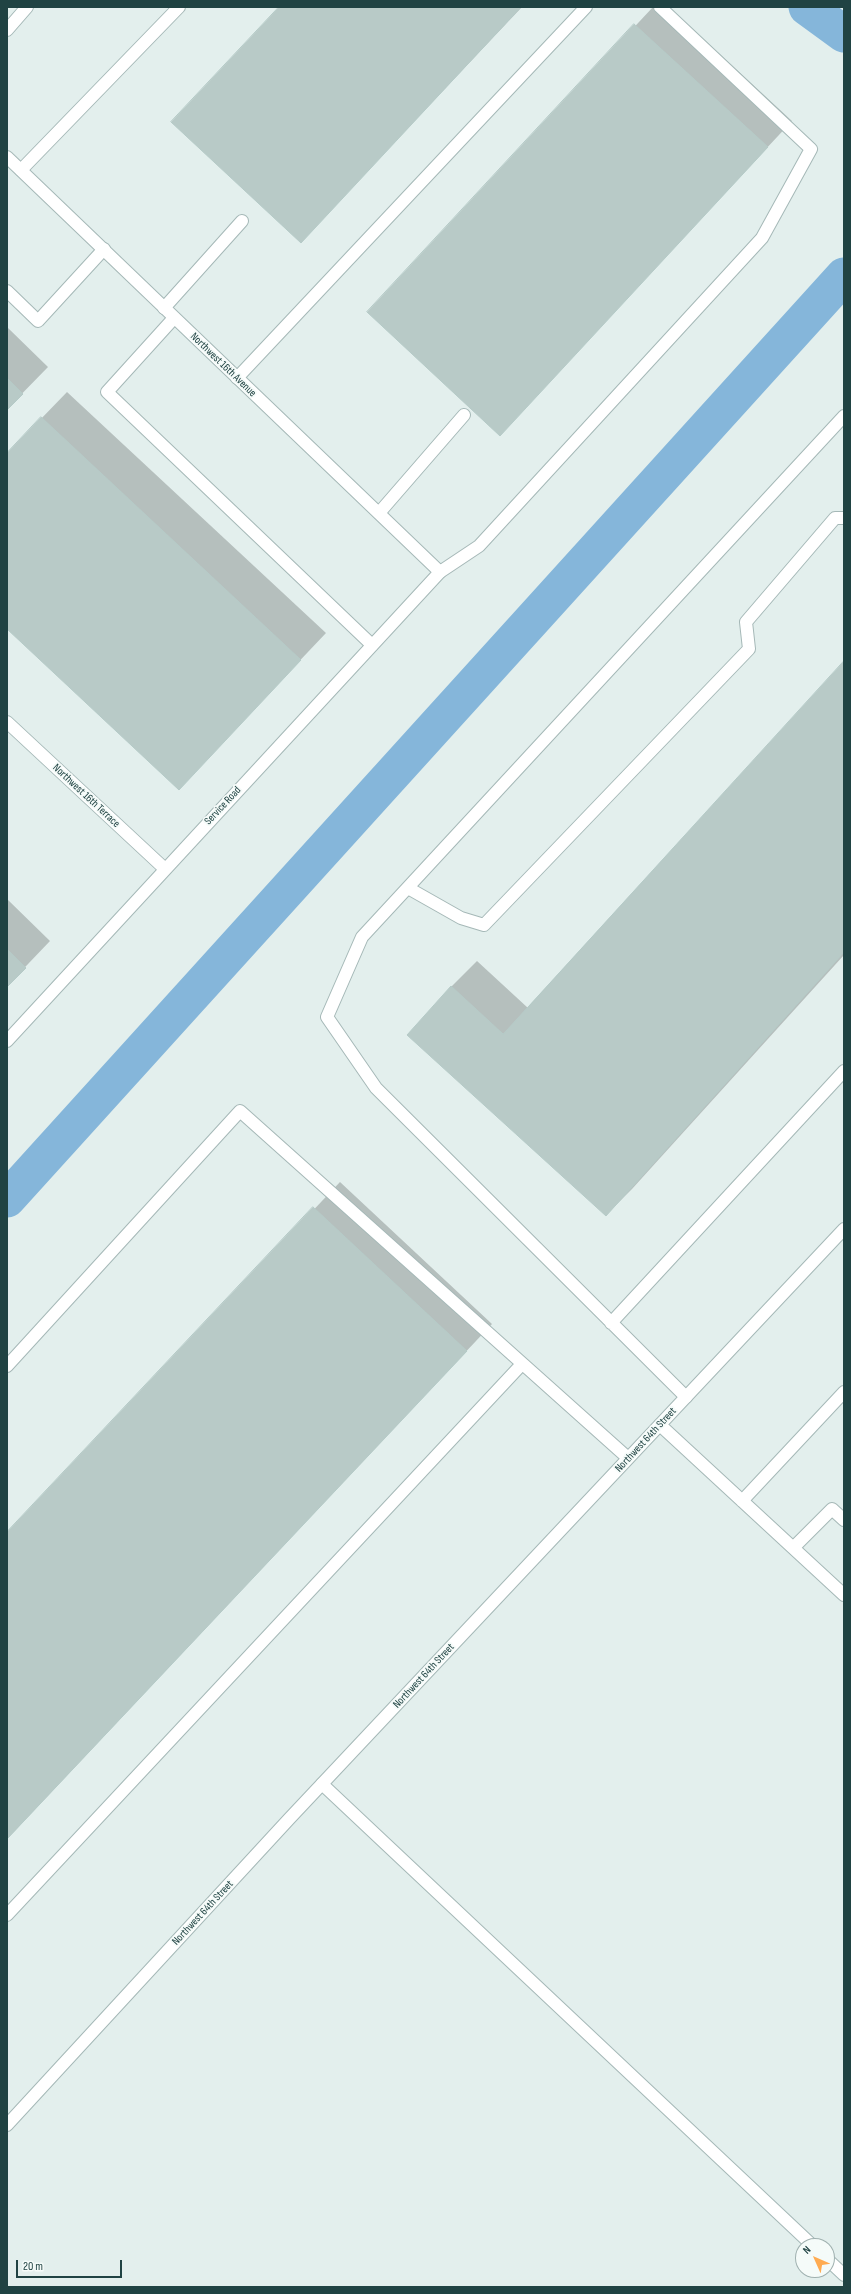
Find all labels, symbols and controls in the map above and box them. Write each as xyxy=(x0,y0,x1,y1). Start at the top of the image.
street label: Northwest 16th Avenue xyxy=(187,330,259,400)
street label: Northwest 16th Terrace xyxy=(50,762,122,830)
street label: Service Road xyxy=(202,784,244,828)
street label: Northwest 64th Street xyxy=(613,1405,679,1475)
street label: Northwest 64th Street xyxy=(391,1641,457,1711)
street label: Northwest 64th Street xyxy=(170,1878,236,1948)
north arrow xyxy=(795,2238,835,2278)
text: N xyxy=(800,2243,814,2257)
scale bar xyxy=(18,2252,124,2278)
text: 20 m xyxy=(23,2259,43,2274)

